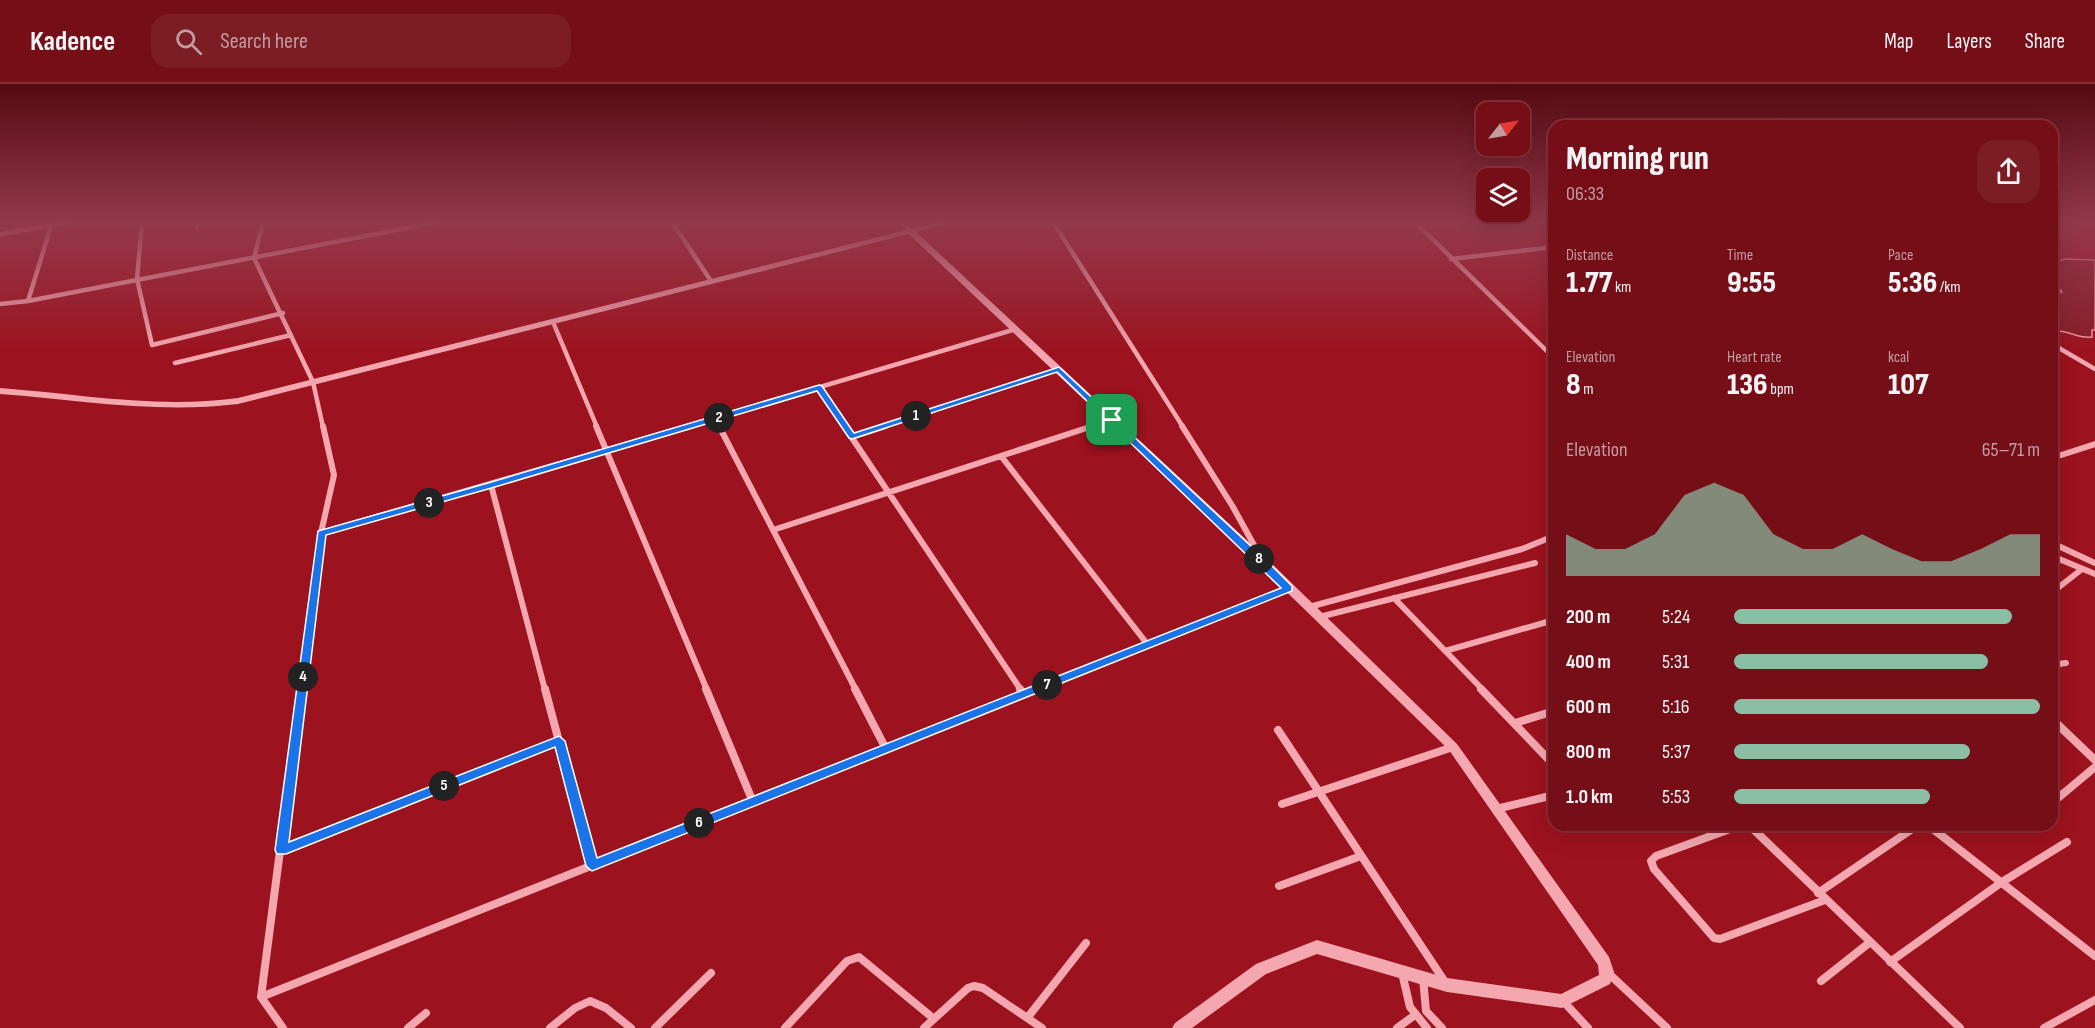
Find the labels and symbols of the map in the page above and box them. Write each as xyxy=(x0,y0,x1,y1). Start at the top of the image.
north arrow xyxy=(1476,102,1530,156)
pin xyxy=(1086,394,1137,445)
pin: 1 xyxy=(901,401,931,431)
pin: 2 xyxy=(704,403,734,433)
pin: 3 xyxy=(414,488,444,518)
pin: 8 xyxy=(1244,544,1274,574)
pin: 4 xyxy=(288,662,318,692)
pin: 7 xyxy=(1032,670,1062,700)
pin: 5 xyxy=(429,771,459,801)
pin: 6 xyxy=(684,808,714,838)

